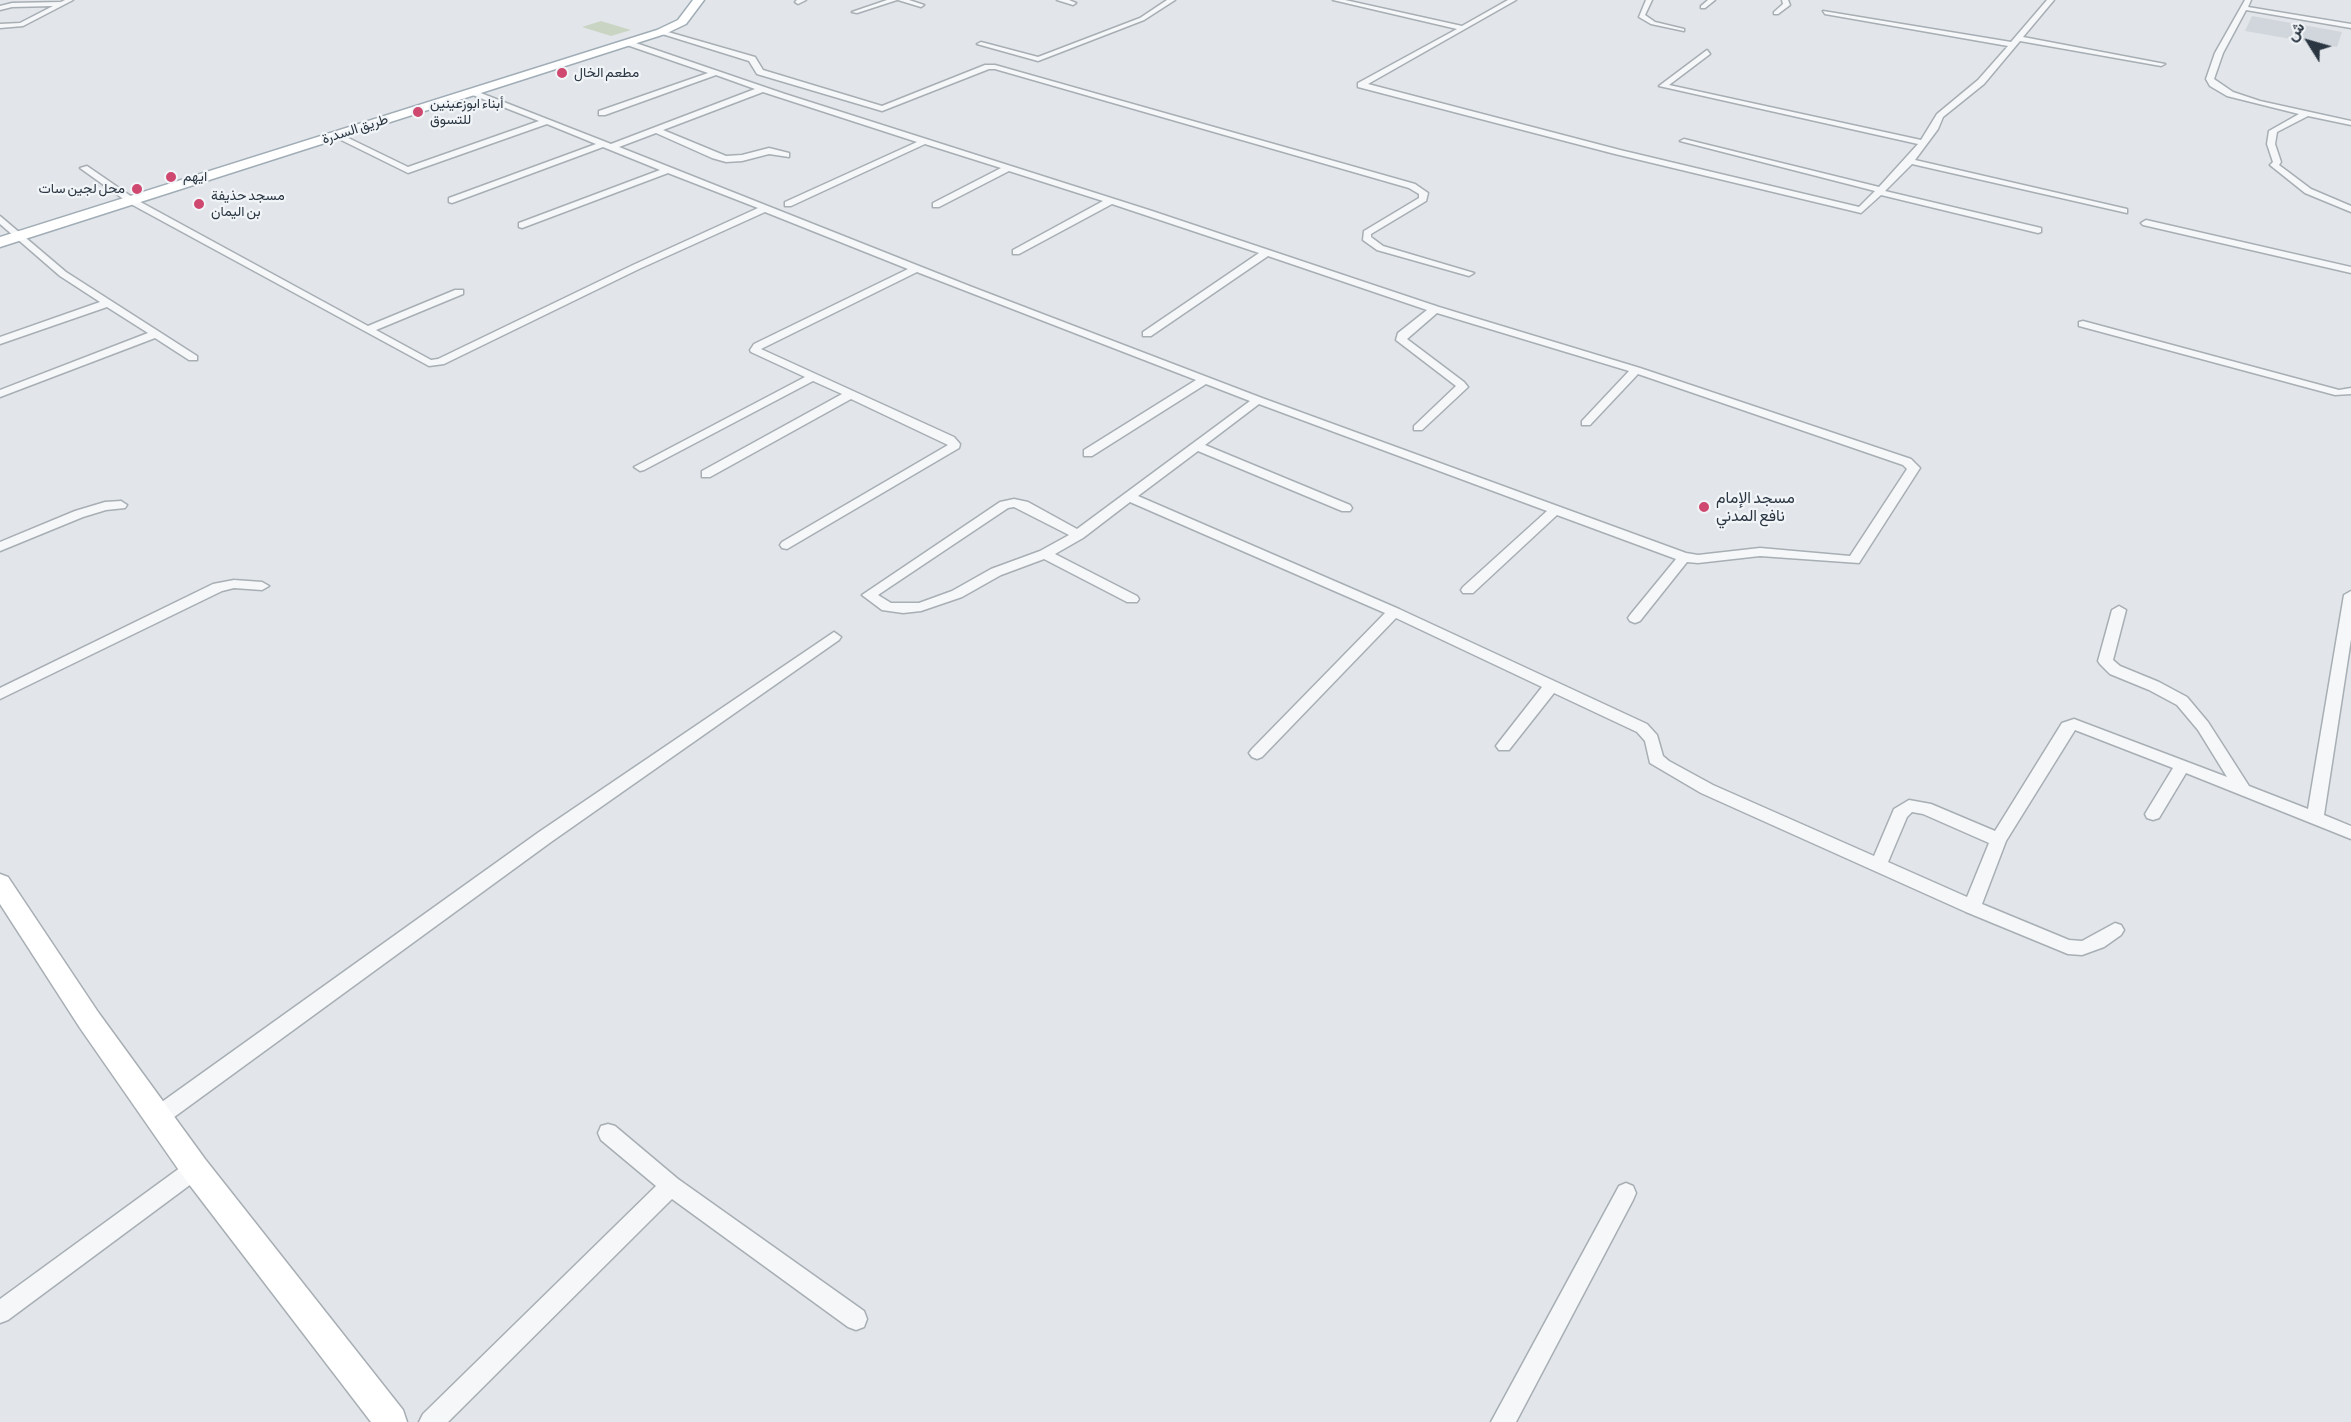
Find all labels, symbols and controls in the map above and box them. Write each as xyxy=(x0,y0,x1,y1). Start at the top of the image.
north arrow xyxy=(2279,12,2339,72)
text: ش xyxy=(2282,18,2308,44)
place label: مطعم الخال xyxy=(574,65,639,81)
marker: مطعم الخال xyxy=(555,66,569,80)
place label: أبناء ابوزعينين للتسوق xyxy=(430,96,503,128)
marker: أبناء ابوزعينين للتسوق xyxy=(411,105,425,119)
street label: طريق السدرة xyxy=(320,110,390,148)
place label: ايهم xyxy=(183,169,207,185)
marker: ايهم xyxy=(164,170,178,184)
place label: محل لجين سات xyxy=(39,181,125,197)
marker: محل لجين سات xyxy=(130,182,144,196)
place label: مسجد حذيفة بن اليمان xyxy=(211,188,285,220)
marker: مسجد حذيفة بن اليمان xyxy=(192,197,206,211)
place label: مسجد الإمام نافع المدني xyxy=(1716,488,1795,526)
marker: مسجد الإمام نافع المدني xyxy=(1697,500,1711,514)

